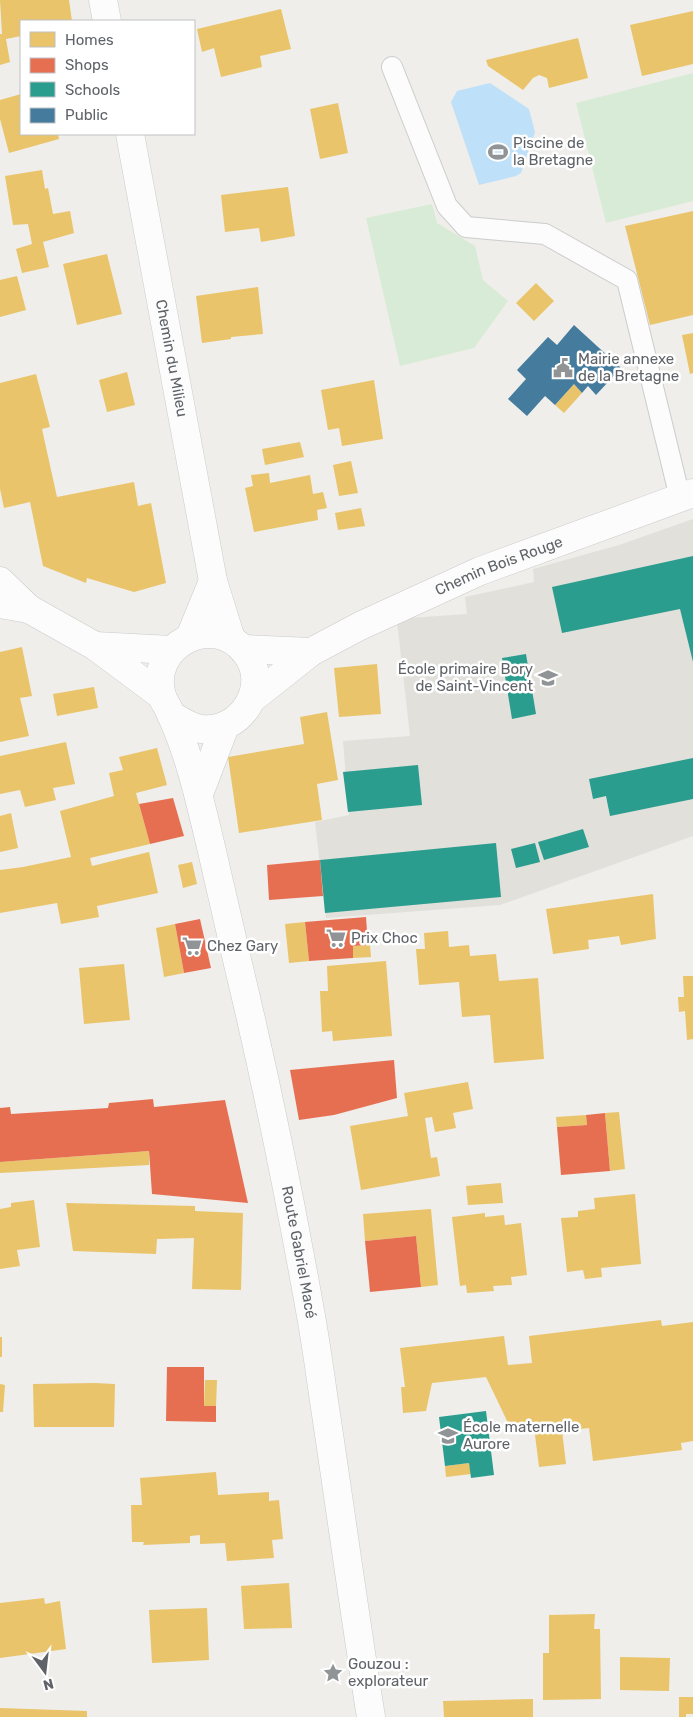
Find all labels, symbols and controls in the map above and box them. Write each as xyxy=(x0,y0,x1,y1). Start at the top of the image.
legend xyxy=(20,20,195,135)
text: Homes xyxy=(65,31,114,49)
text: Shops xyxy=(65,56,109,74)
text: Schools xyxy=(65,81,121,99)
text: Public xyxy=(65,106,108,124)
place label: Piscine de la Bretagne xyxy=(513,134,593,169)
sports icon: Piscine de la Bretagne xyxy=(487,141,509,163)
street label: Chemin du Milieu xyxy=(152,298,191,418)
place label: Mairie annexe de la Bretagne xyxy=(578,350,679,385)
public building icon: Mairie annexe de la Bretagne xyxy=(552,357,574,379)
street label: Chemin Bois Rouge xyxy=(432,533,565,599)
place label: École primaire Bory de Saint-Vincent xyxy=(398,660,533,695)
school or university icon: École primaire Bory de Saint-Vincent xyxy=(537,667,559,689)
supermarket icon: Prix Choc xyxy=(325,927,347,949)
place label: Prix Choc xyxy=(351,929,418,947)
supermarket icon: Chez Gary xyxy=(181,935,203,957)
place label: Chez Gary xyxy=(207,937,278,955)
street label: Route Gabriel Macé xyxy=(278,1184,320,1320)
place label: École maternelle Aurore xyxy=(463,1418,579,1453)
school or university icon: École maternelle Aurore xyxy=(437,1425,459,1447)
north arrow xyxy=(20,1647,70,1697)
place label: Gouzou : explorateur xyxy=(348,1655,429,1690)
place icon: Gouzou : explorateur xyxy=(322,1662,344,1684)
text: N xyxy=(41,1675,55,1694)

